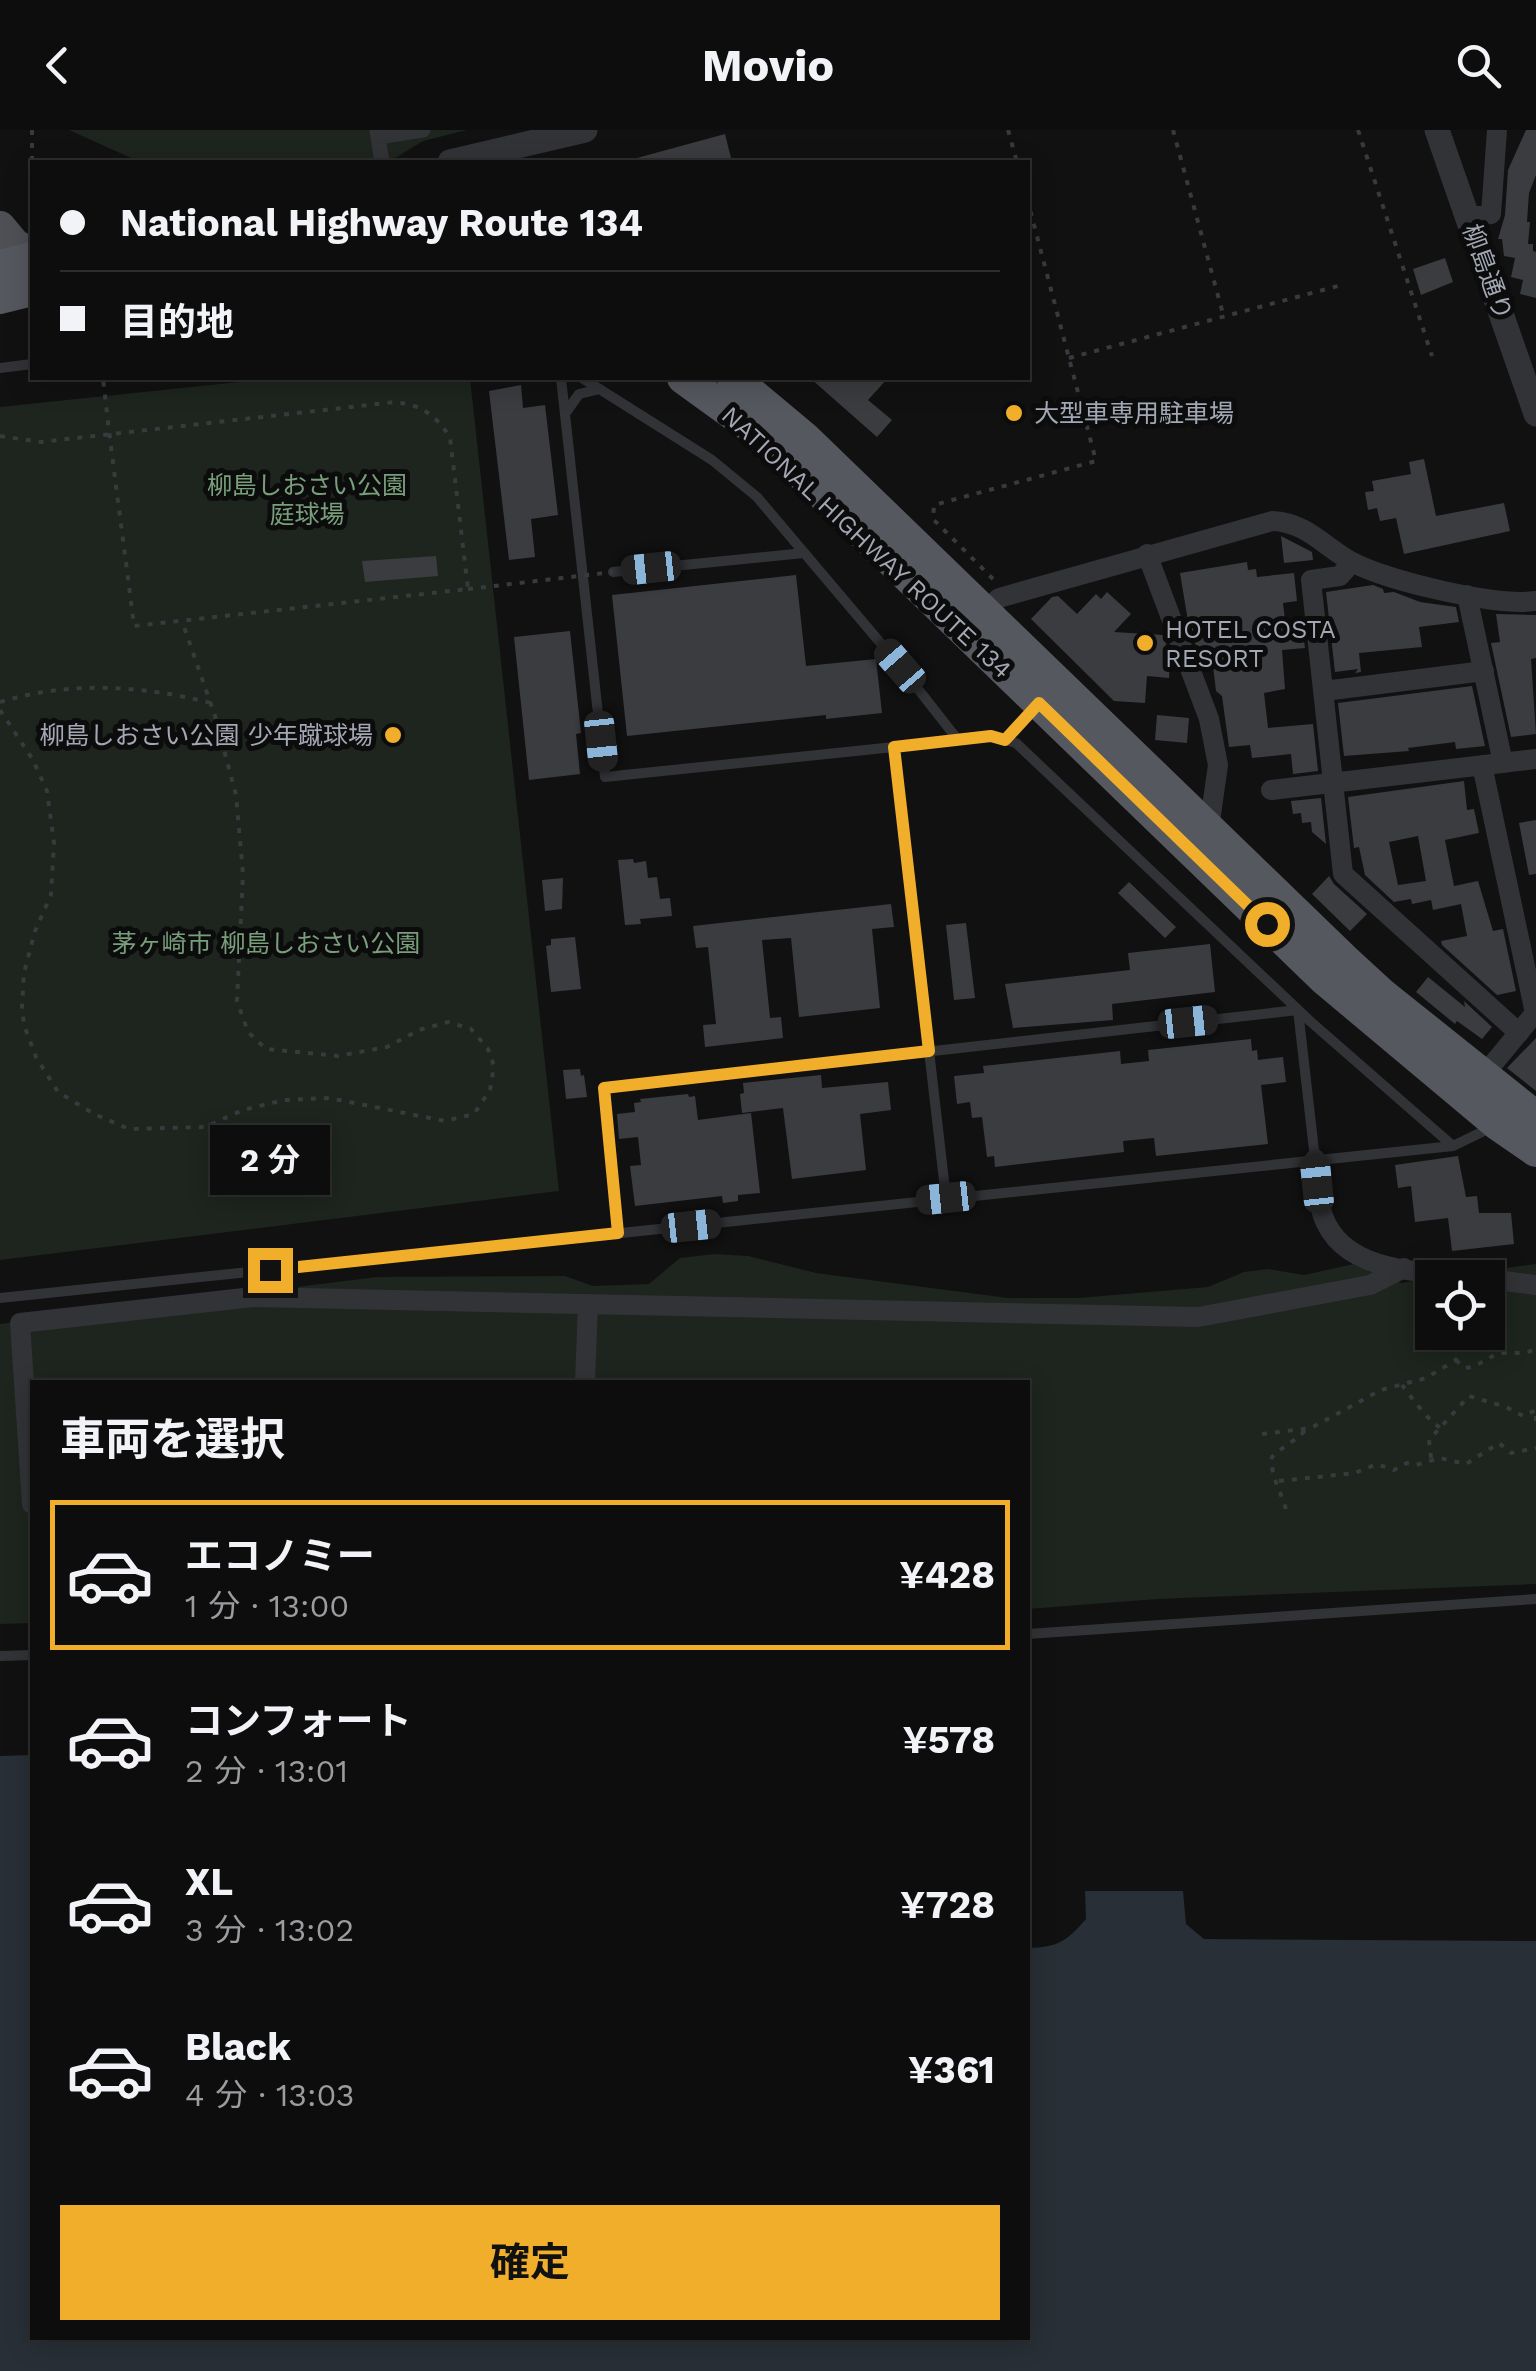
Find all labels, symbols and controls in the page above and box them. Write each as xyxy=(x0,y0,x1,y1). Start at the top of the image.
icon: back xyxy=(30,38,85,93)
icon: search xyxy=(1451,38,1506,93)
text: Movio xyxy=(702,39,834,92)
text: National Highway Route 134 xyxy=(120,201,643,245)
street label: 柳島通り xyxy=(1457,220,1518,324)
text: 目的地 xyxy=(120,300,234,344)
place label: 大型車専用駐車場 xyxy=(1034,399,1234,428)
street label: NATIONAL HIGHWAY ROUTE 134 xyxy=(716,401,1017,684)
marker: 大型車専用駐車場 xyxy=(1003,402,1025,424)
park label: 柳島しおさい公園 庭球場 xyxy=(207,471,407,529)
car xyxy=(620,550,682,586)
place label: HOTEL COSTA RESORT xyxy=(1165,615,1336,673)
marker: HOTEL COSTA RESORT xyxy=(1134,632,1156,654)
car xyxy=(869,634,931,698)
car xyxy=(583,710,619,772)
place label: 柳島しおさい公園 少年蹴球場 xyxy=(39,721,373,750)
marker: 柳島しおさい公園 少年蹴球場 xyxy=(382,724,404,746)
route start xyxy=(1245,902,1290,947)
park label: 茅ヶ崎市 柳島しおさい公園 xyxy=(112,929,420,958)
car xyxy=(1157,1004,1219,1040)
callout: 2 分 xyxy=(210,1125,330,1195)
text: 2 分 xyxy=(240,1141,300,1179)
car xyxy=(1299,1152,1335,1214)
car xyxy=(915,1180,977,1216)
car xyxy=(660,1208,722,1244)
route end xyxy=(248,1248,293,1293)
map controls xyxy=(1415,1260,1505,1350)
button: locate xyxy=(1415,1260,1505,1350)
text: 車両を選択 xyxy=(60,1413,285,1466)
icon: car xyxy=(65,1530,155,1620)
text: エコノミー xyxy=(185,1534,375,1578)
text: ¥428 xyxy=(899,1553,995,1597)
text: 1 分 · 13:00 xyxy=(185,1587,349,1625)
icon: car xyxy=(65,1695,155,1785)
text: コンフォート xyxy=(185,1699,412,1743)
text: ¥578 xyxy=(903,1718,995,1762)
text: 2 分 · 13:01 xyxy=(185,1752,348,1790)
icon: car xyxy=(65,1860,155,1950)
text: XL xyxy=(185,1860,233,1904)
text: ¥728 xyxy=(900,1883,995,1927)
text: 3 分 · 13:02 xyxy=(185,1911,354,1949)
icon: car xyxy=(65,2025,155,2115)
text: Black xyxy=(185,2025,291,2069)
text: ¥361 xyxy=(908,2048,995,2092)
text: 4 分 · 13:03 xyxy=(185,2076,354,2114)
button: 確定 xyxy=(60,2205,1000,2320)

